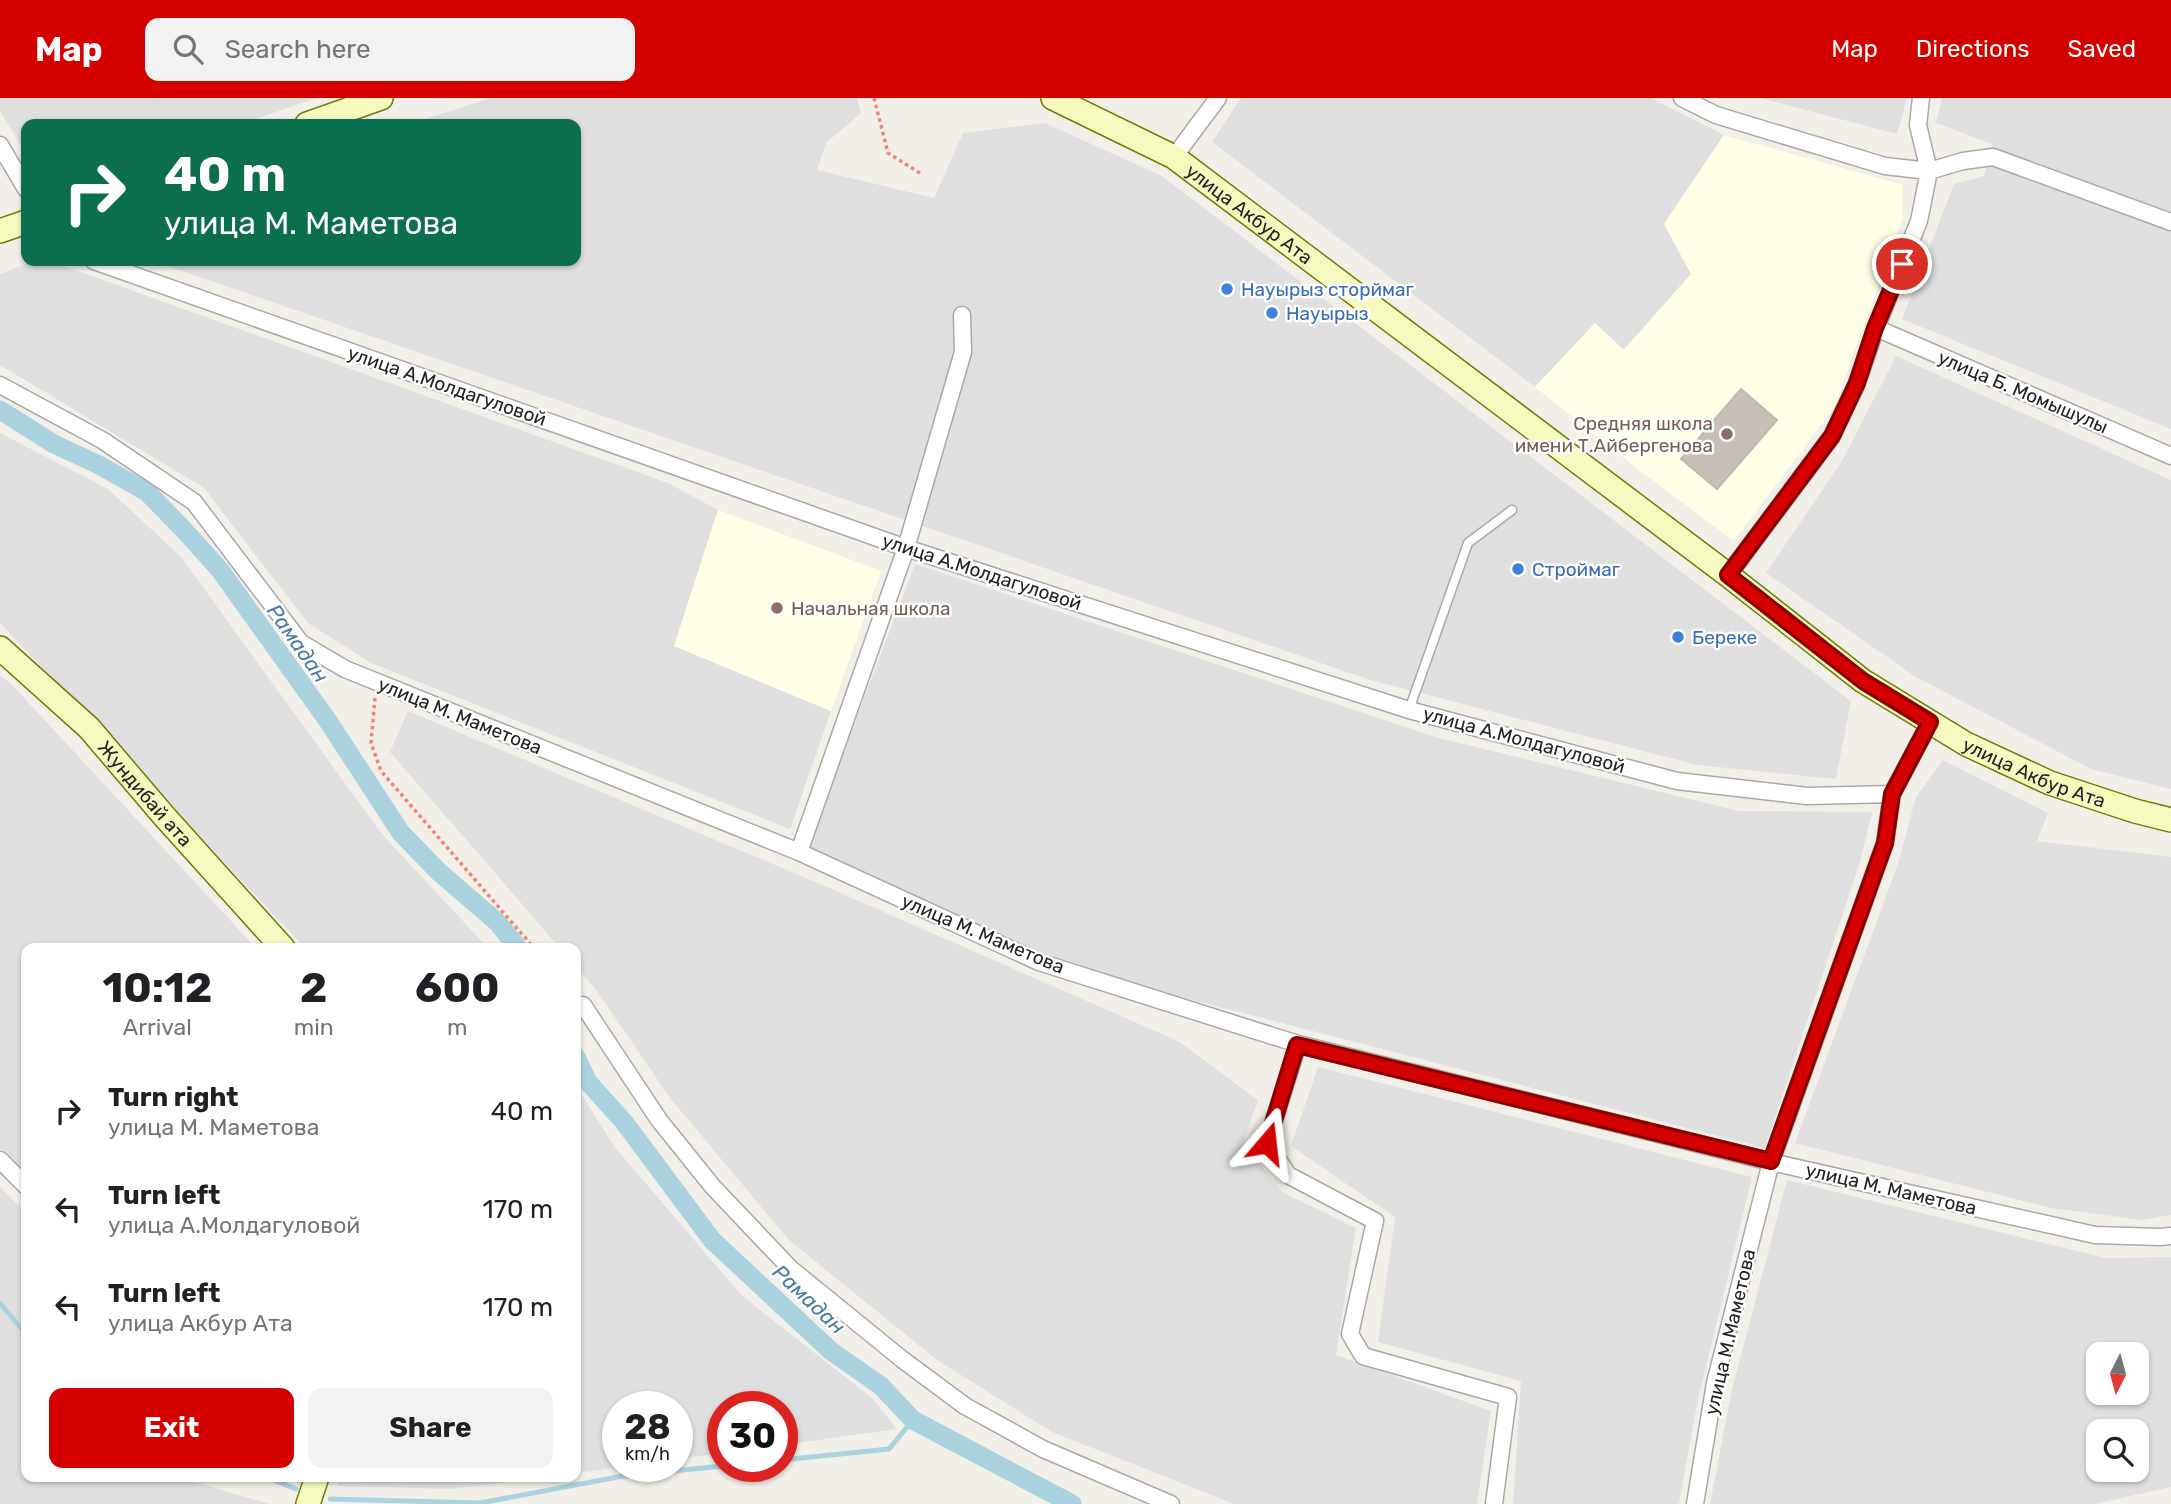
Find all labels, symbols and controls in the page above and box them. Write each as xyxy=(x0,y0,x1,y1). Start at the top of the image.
search box xyxy=(145,18,635,81)
text: Map xyxy=(35,30,103,69)
icon: search xyxy=(169,30,207,68)
text: Search here xyxy=(225,34,370,65)
text: Map xyxy=(1831,35,1878,63)
text: Directions xyxy=(1916,35,2029,63)
text: Saved xyxy=(2067,35,2136,63)
text: 40 m xyxy=(164,145,286,203)
icon: right xyxy=(49,147,140,238)
street label: улица Акбур Ата xyxy=(1181,159,1317,269)
text: улица М. Маметова xyxy=(164,204,458,242)
pin xyxy=(1872,234,1932,294)
icon: arrive xyxy=(1883,245,1921,283)
place label: Науырыз сторймаг xyxy=(1241,278,1414,301)
marker: Науырыз сторймаг xyxy=(1219,281,1235,297)
place label: Науырыз xyxy=(1286,302,1368,325)
marker: Науырыз xyxy=(1264,305,1280,321)
street label: улица А.Молдагуловой xyxy=(345,341,549,431)
street label: улица Б. Момышулы xyxy=(1934,346,2112,438)
place label: Средняя школа имени Т.Айбергенова xyxy=(1515,412,1713,457)
marker: Средняя школа имени Т.Айбергенова xyxy=(1719,426,1735,442)
street label: улица А.Молдагуловой xyxy=(879,529,1085,615)
place label: Строймаг xyxy=(1532,558,1620,581)
marker: Строймаг xyxy=(1510,561,1526,577)
place label: Начальная школа xyxy=(791,597,951,620)
water label: Рамадан xyxy=(262,599,334,687)
marker: Начальная школа xyxy=(769,600,785,616)
place label: Береке xyxy=(1692,626,1757,649)
marker: Береке xyxy=(1670,629,1686,645)
street label: улица М. Маметова xyxy=(375,673,545,759)
street label: улица А.Молдагуловой xyxy=(1420,702,1628,778)
street label: улица Акбур Ата xyxy=(1959,733,2108,812)
street label: Жундибай ата xyxy=(93,736,197,851)
street label: улица М. Маметова xyxy=(898,889,1068,979)
text: 10:12 xyxy=(102,963,212,1013)
text: 2 xyxy=(300,963,327,1013)
text: 600 xyxy=(415,963,500,1013)
text: Arrival xyxy=(123,1013,192,1041)
text: min xyxy=(294,1013,334,1041)
text: m xyxy=(447,1013,468,1041)
text: Turn right xyxy=(108,1082,238,1113)
icon: right xyxy=(49,1092,87,1130)
text: 40 m xyxy=(491,1096,553,1127)
position arrow xyxy=(1230,1106,1304,1180)
text: улица М. Маметова xyxy=(108,1113,319,1141)
street label: улица М. Маметова xyxy=(1803,1158,1979,1220)
text: Turn left xyxy=(108,1180,220,1211)
icon: left xyxy=(49,1190,87,1228)
text: 170 m xyxy=(483,1194,553,1225)
text: улица А.Молдагуловой xyxy=(108,1211,360,1239)
street label: улица М.Маметова xyxy=(1700,1247,1760,1417)
water label: Рамадан xyxy=(768,1259,851,1339)
text: Turn left xyxy=(108,1278,220,1309)
icon: left xyxy=(49,1288,87,1326)
text: 170 m xyxy=(483,1292,553,1323)
text: улица Акбур Ата xyxy=(108,1309,293,1337)
north arrow xyxy=(2086,1342,2149,1405)
map controls xyxy=(2086,1342,2149,1482)
button: Exit xyxy=(49,1388,294,1468)
button: Share xyxy=(308,1388,553,1468)
speed limit sign: 30 xyxy=(707,1391,798,1482)
text: 28 xyxy=(624,1406,671,1448)
button: search xyxy=(2086,1419,2149,1482)
text: km/h xyxy=(625,1443,670,1465)

